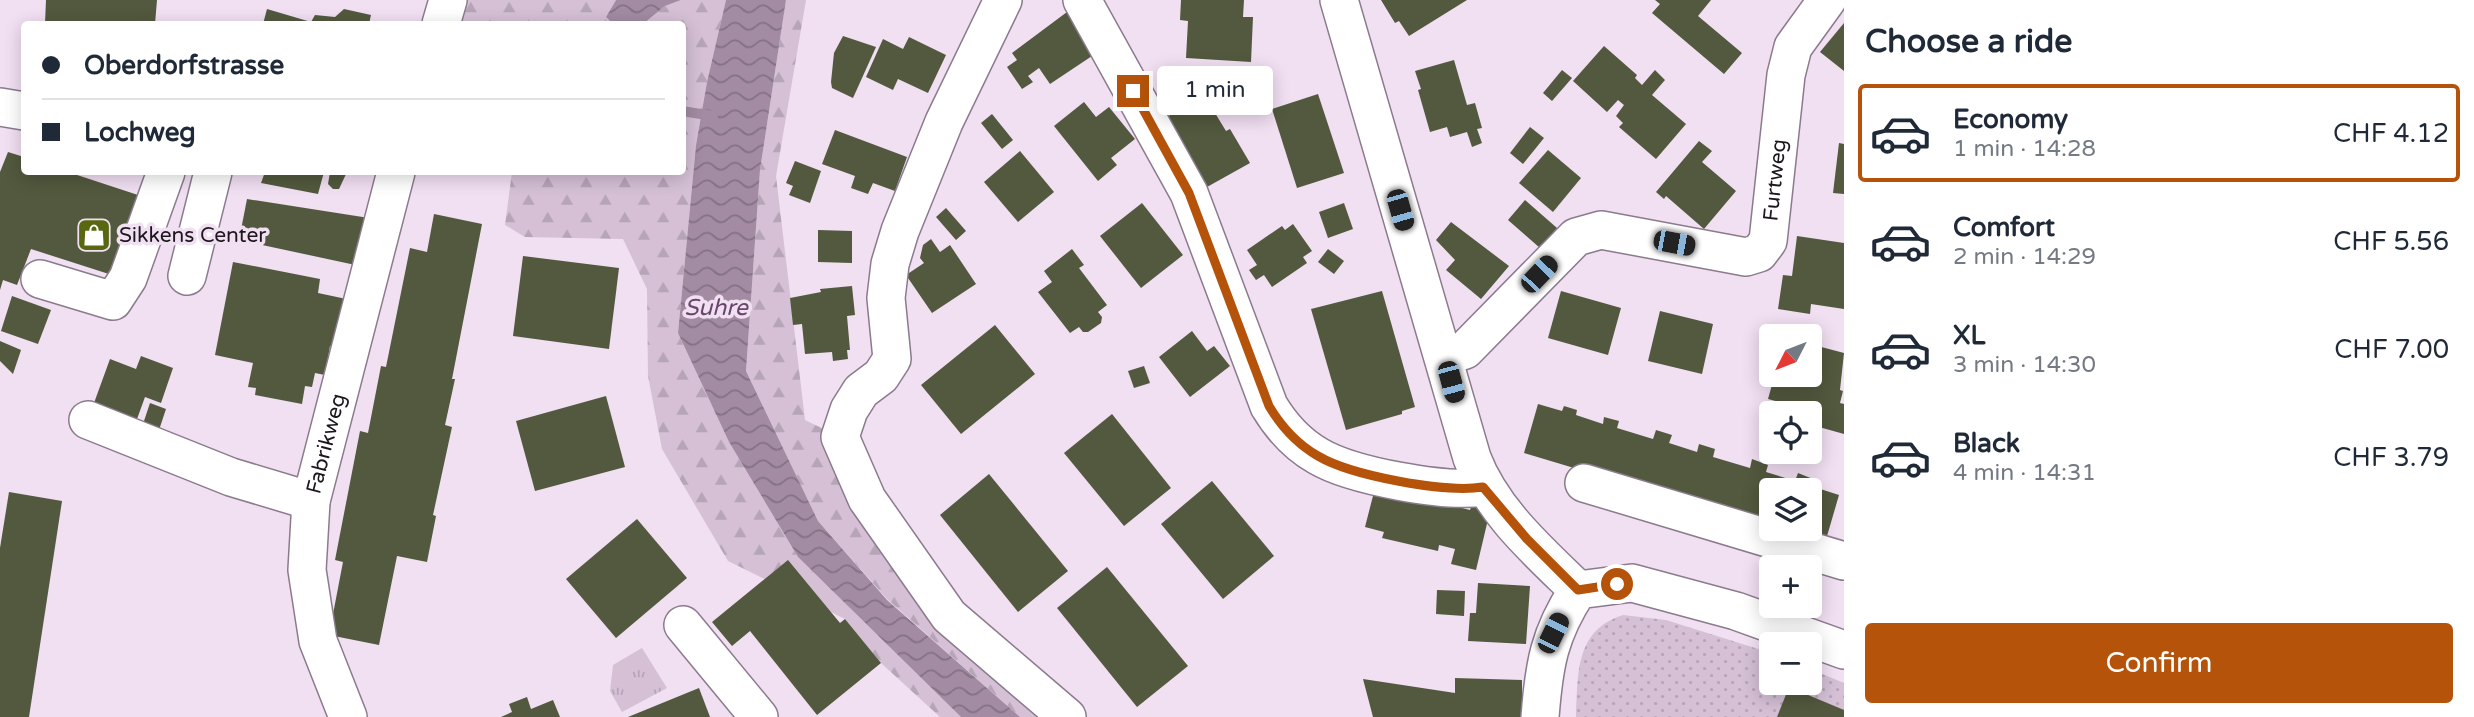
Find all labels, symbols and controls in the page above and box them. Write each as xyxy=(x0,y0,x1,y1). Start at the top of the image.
text: Choose a ride xyxy=(1865,23,2072,61)
text: Oberdorfstrasse xyxy=(84,50,284,81)
callout: 1 min xyxy=(1158,66,1273,116)
route end xyxy=(1117,75,1149,107)
text: 1 min xyxy=(1184,76,1246,104)
icon: car xyxy=(1869,102,1932,165)
text: Economy xyxy=(1953,104,2068,135)
text: Lochweg xyxy=(84,117,196,148)
text: CHF 4.12 xyxy=(2333,118,2449,149)
text: 1 min · 14:28 xyxy=(1953,135,2096,163)
street label: Furtweg xyxy=(1758,138,1792,222)
car xyxy=(1385,187,1416,233)
icon: car xyxy=(1869,210,1932,273)
text: Comfort xyxy=(1953,212,2055,243)
shop icon: Sikkens Center xyxy=(75,216,113,254)
place label: Sikkens Center xyxy=(119,223,266,248)
text: CHF 5.56 xyxy=(2333,226,2449,257)
car xyxy=(1652,229,1697,257)
text: 2 min · 14:29 xyxy=(1953,243,2096,271)
car xyxy=(1517,252,1562,296)
water label: Suhre xyxy=(684,294,750,322)
icon: car xyxy=(1869,318,1932,381)
text: XL xyxy=(1953,320,1985,351)
north arrow xyxy=(1759,324,1822,387)
map controls xyxy=(1759,324,1822,695)
text: CHF 7.00 xyxy=(2334,334,2449,365)
text: 3 min · 14:30 xyxy=(1953,351,2096,379)
car xyxy=(1436,359,1467,405)
street label: Fabrikweg xyxy=(301,391,351,497)
button: locate xyxy=(1759,401,1822,464)
icon: car xyxy=(1869,426,1932,489)
text: Black xyxy=(1953,428,2020,459)
text: CHF 3.79 xyxy=(2333,442,2449,473)
text: 4 min · 14:31 xyxy=(1953,459,2096,487)
button: layers xyxy=(1759,478,1822,541)
button: + xyxy=(1759,555,1822,618)
route start xyxy=(1601,568,1633,600)
car xyxy=(1535,610,1572,656)
button: Confirm xyxy=(1865,623,2453,703)
button: − xyxy=(1759,632,1822,695)

